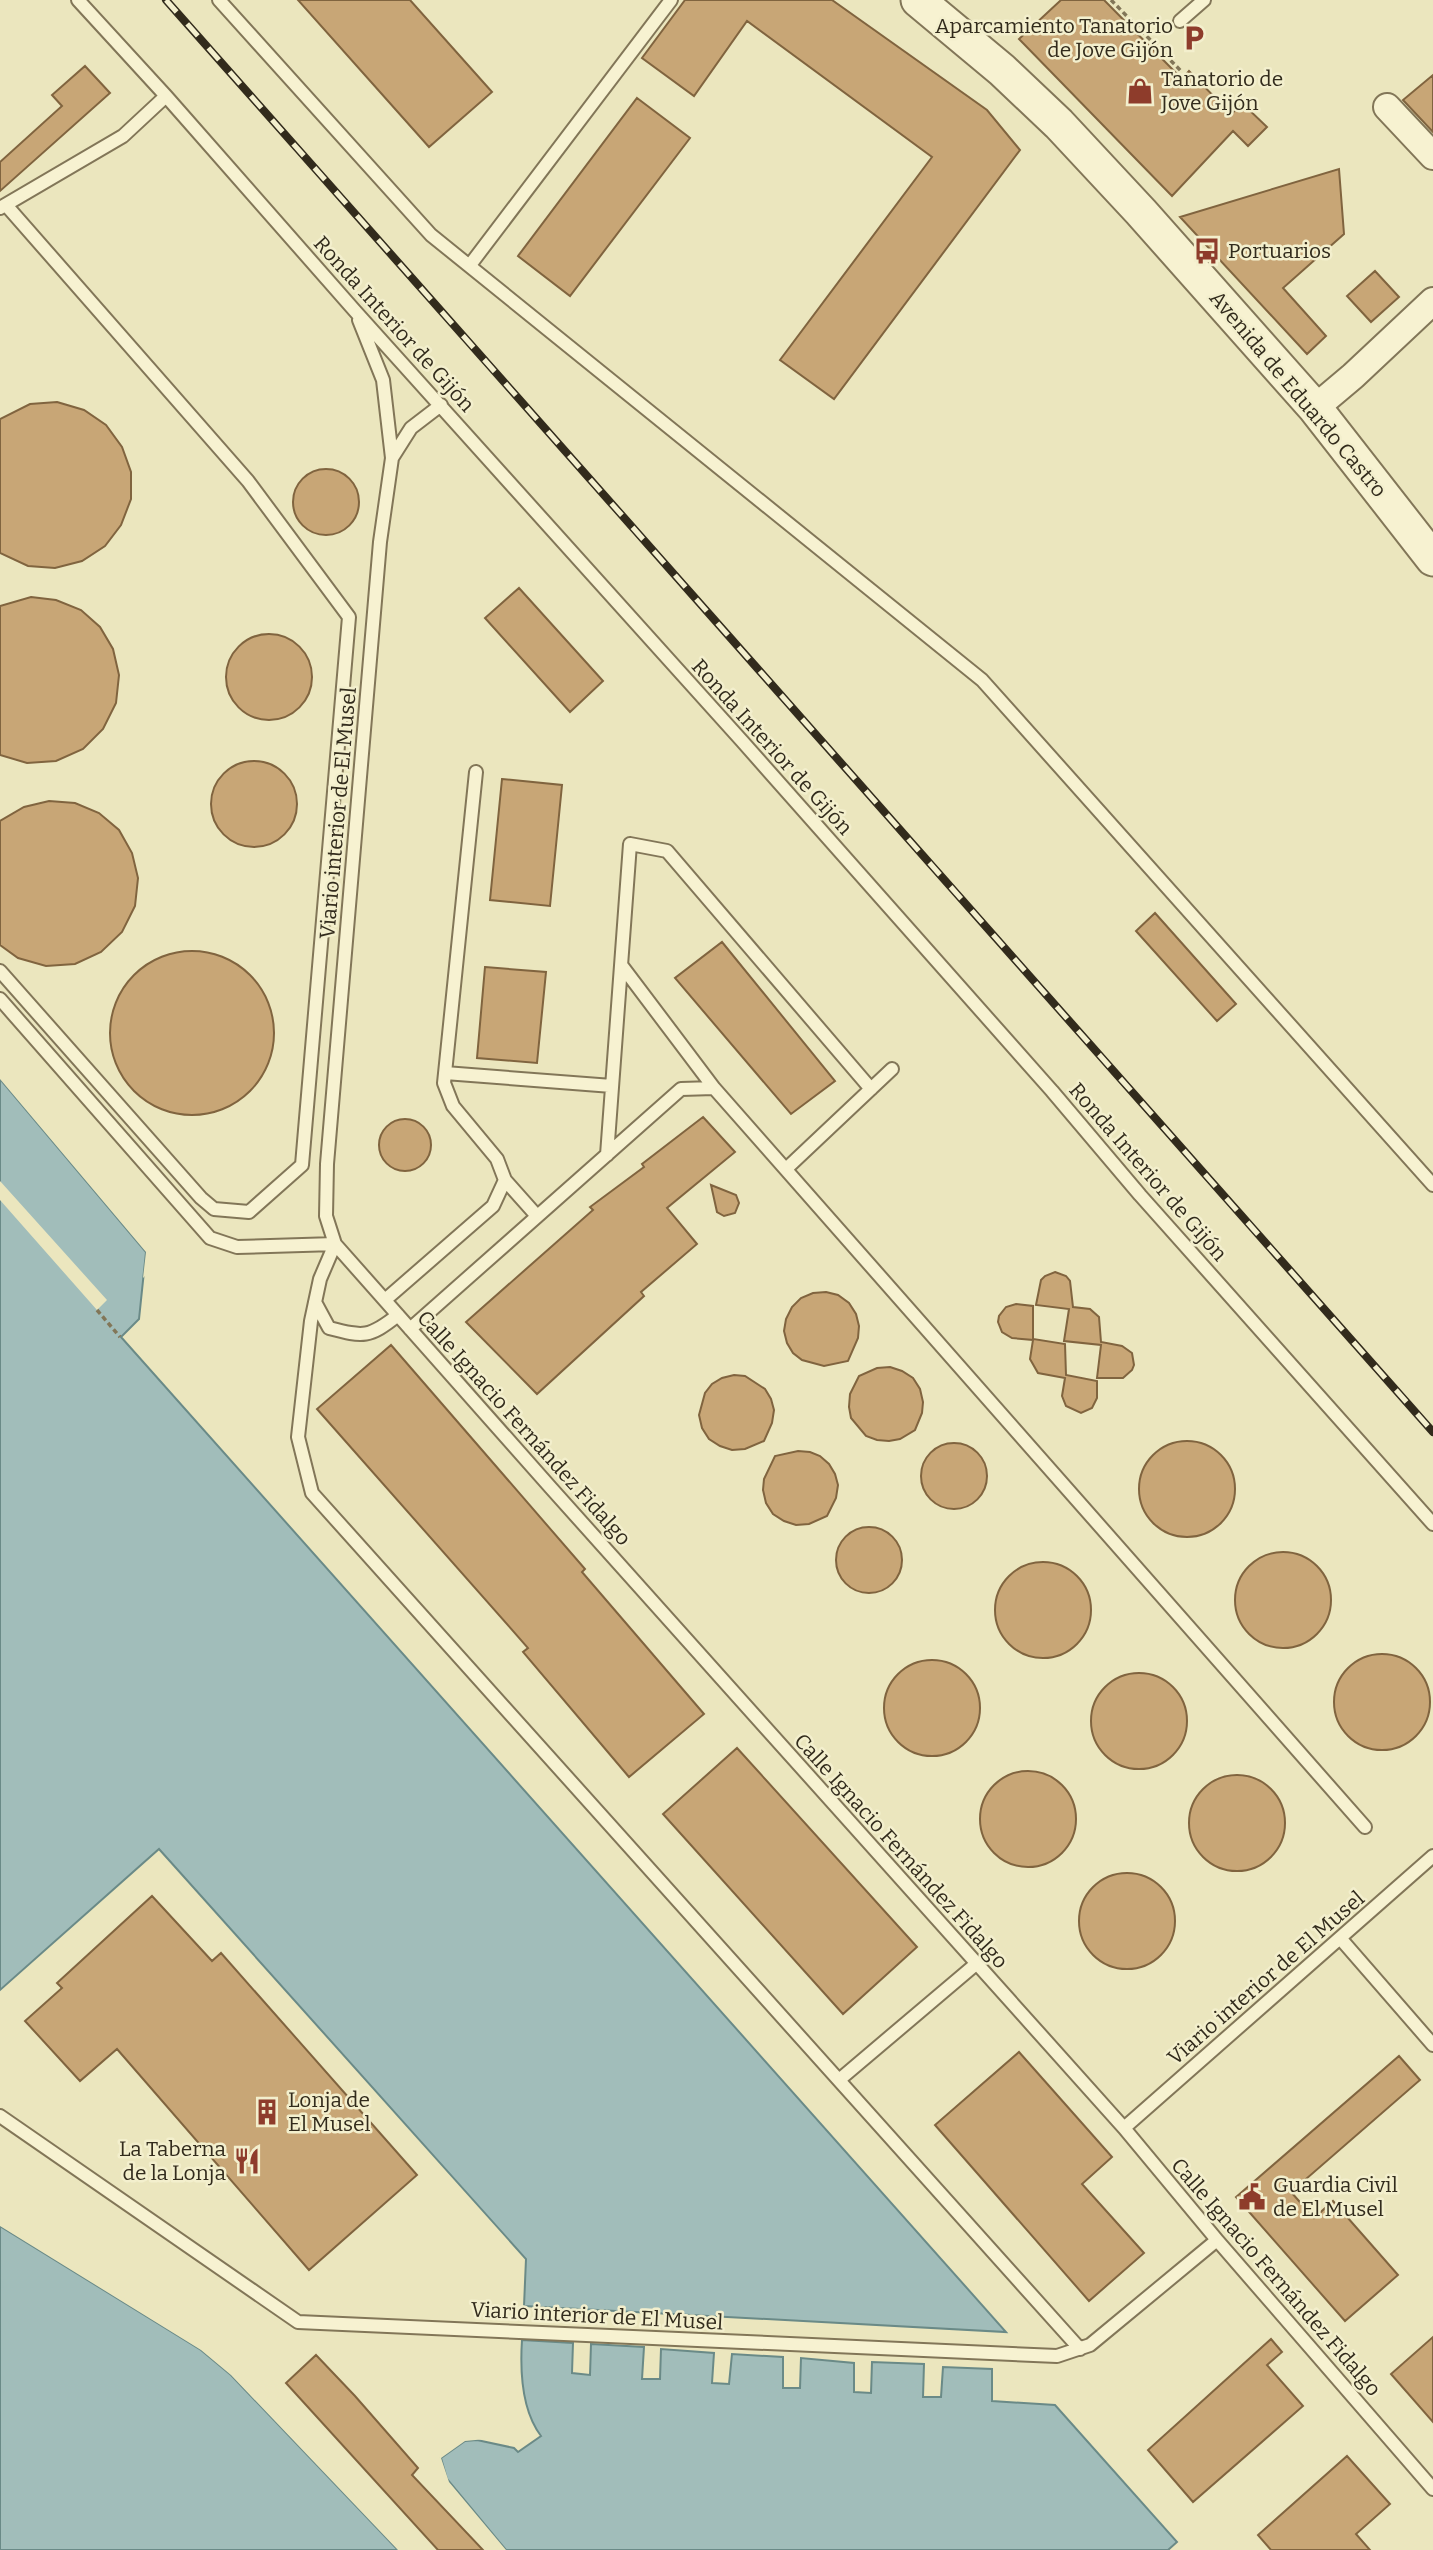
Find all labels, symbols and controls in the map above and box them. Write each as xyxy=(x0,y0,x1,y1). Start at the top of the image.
place label: Aparcamiento Tanatorio de Jove Gijón xyxy=(935,13,1173,63)
parking icon: Aparcamiento Tanatorio de Jove Gijón xyxy=(1179,23,1209,53)
place label: Tanatorio de Jove Gijón xyxy=(1160,66,1283,116)
shop icon: Tanatorio de Jove Gijón xyxy=(1125,76,1155,106)
street label: Ronda Interior de Gijón xyxy=(308,231,480,417)
bus stop icon: Portuarios xyxy=(1192,236,1222,266)
place label: Portuarios xyxy=(1228,238,1331,264)
street label: Avenida de Eduardo Castro xyxy=(1204,285,1392,503)
street label: Ronda Interior de Gijón xyxy=(686,654,858,840)
street label: Viario interior de El Musel xyxy=(314,686,362,940)
street label: Ronda Interior de Gijón xyxy=(1063,1077,1233,1267)
street label: Calle Ignacio Fernández Fidalgo xyxy=(412,1305,636,1551)
street label: Calle Ignacio Fernández Fidalgo xyxy=(789,1728,1013,1974)
street label: Viario interior de El Musel xyxy=(1162,1885,1370,2071)
place label: Lonja de El Musel xyxy=(288,2087,371,2137)
building icon: Lonja de El Musel xyxy=(252,2097,282,2127)
place label: La Taberna de la Lonja xyxy=(119,2136,227,2186)
restaurant icon: La Taberna de la Lonja xyxy=(232,2146,262,2176)
street label: Calle Ignacio Fernández Fidalgo xyxy=(1165,2153,1387,2401)
place label: Guardia Civil de El Musel xyxy=(1273,2172,1398,2222)
public building icon: Guardia Civil de El Musel xyxy=(1237,2182,1267,2212)
street label: Viario interior de El Musel xyxy=(470,2296,724,2336)

